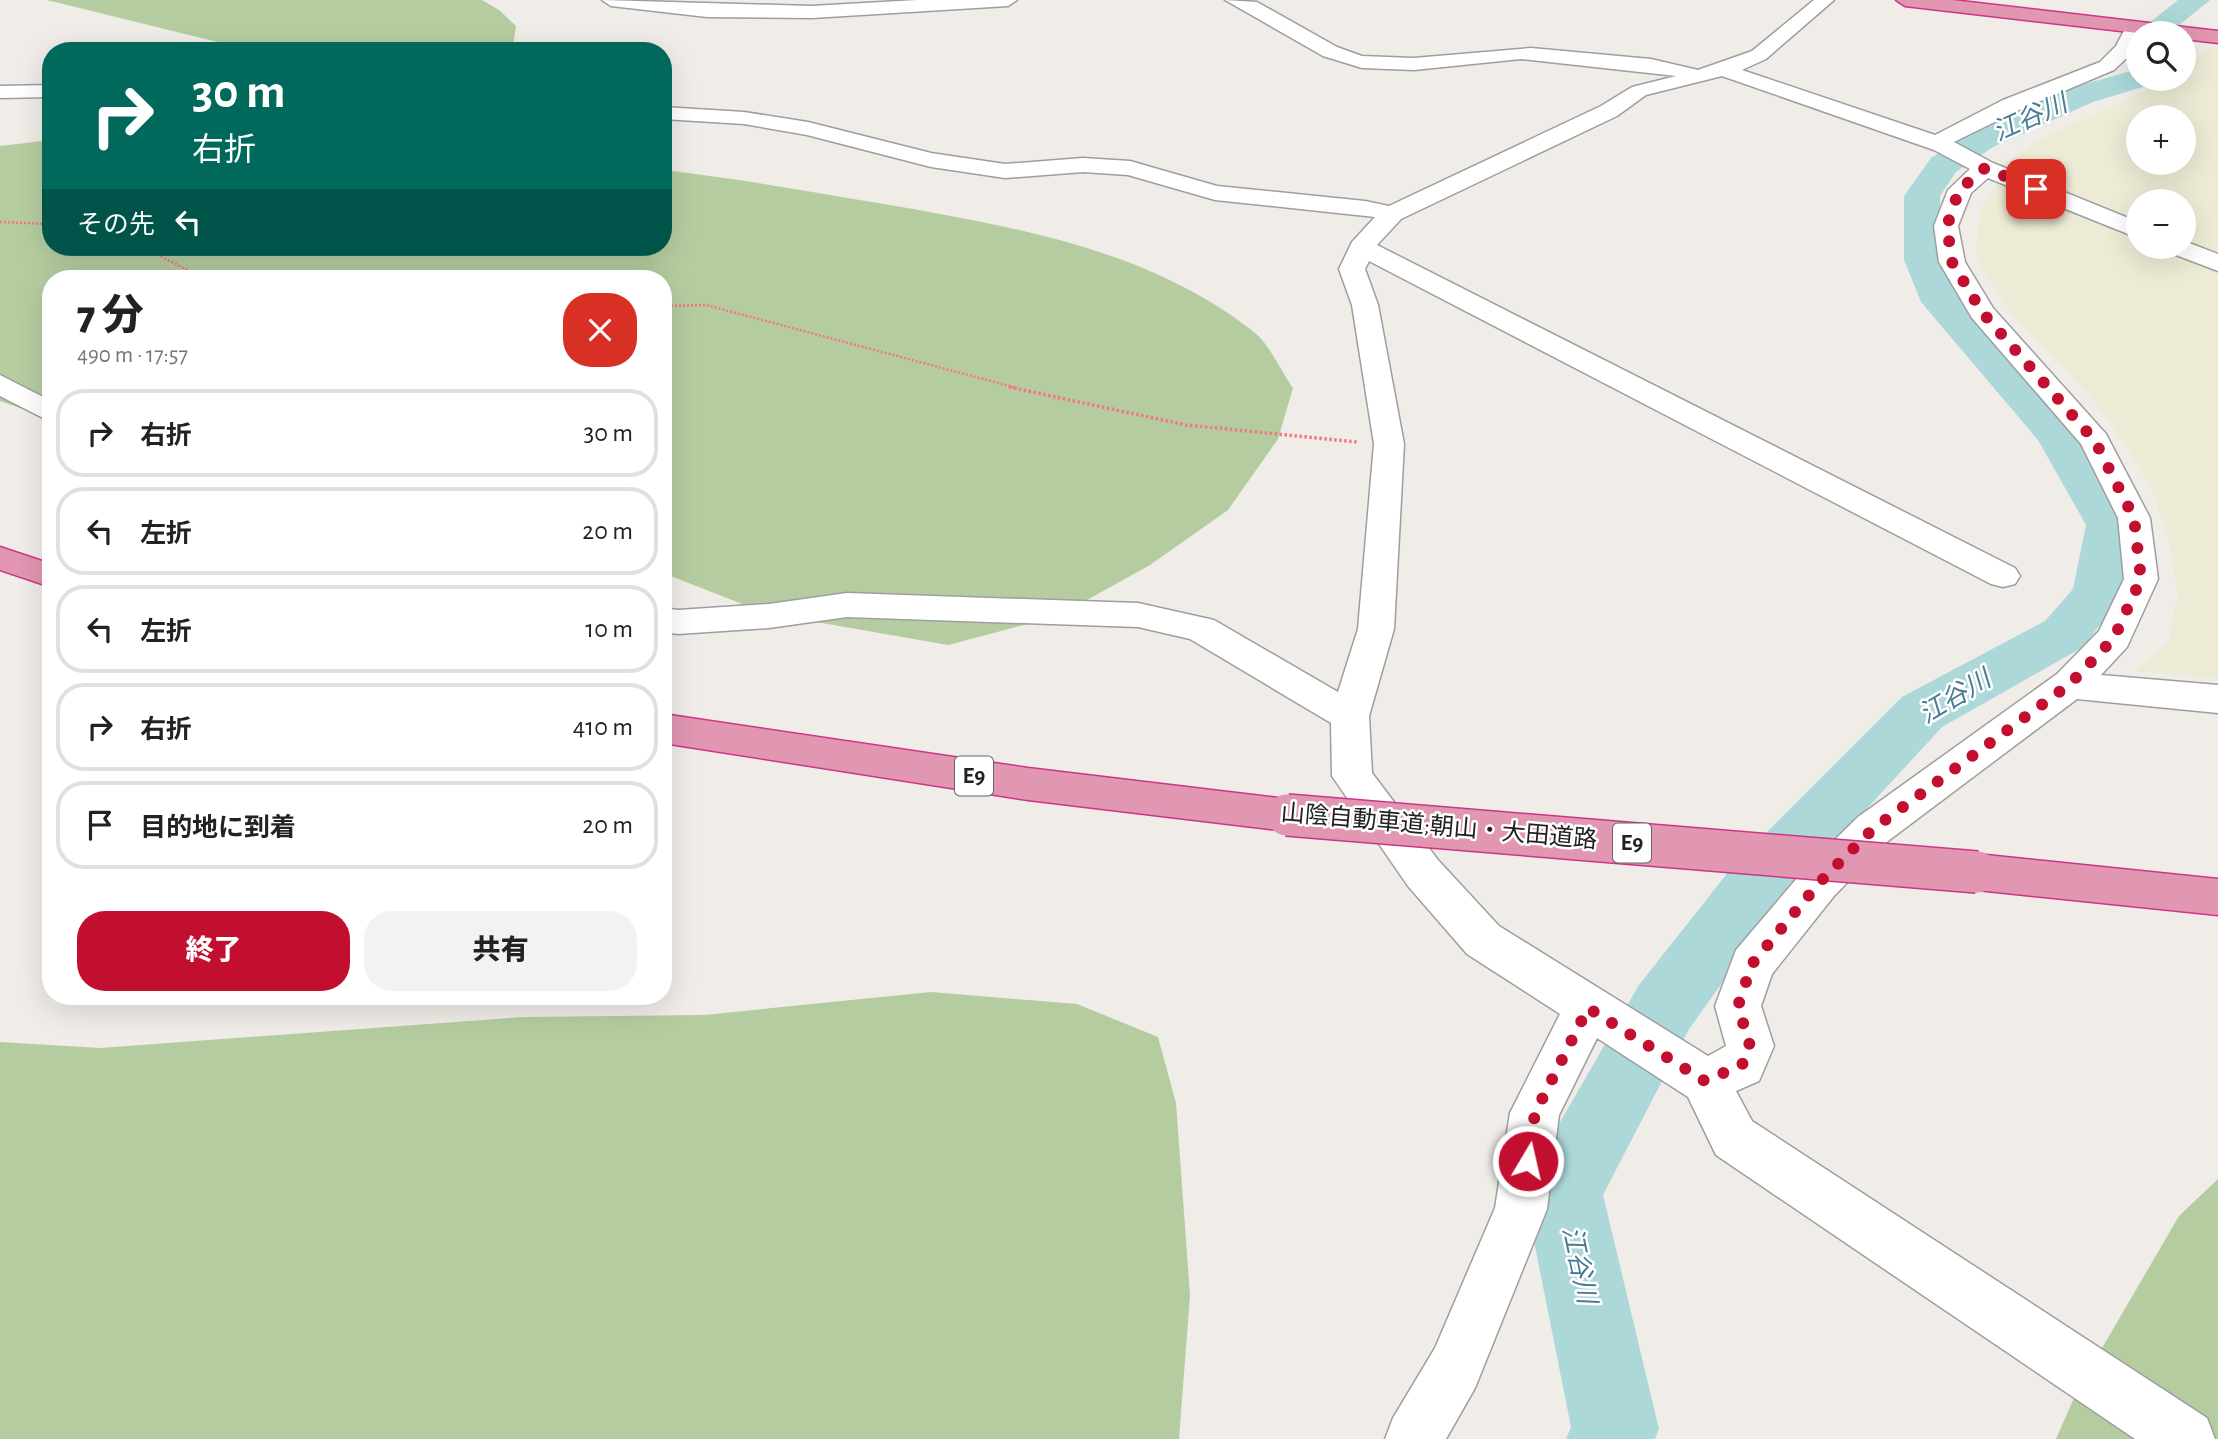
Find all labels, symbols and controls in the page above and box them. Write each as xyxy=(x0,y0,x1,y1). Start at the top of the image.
map controls xyxy=(2126,21,2196,259)
button: search xyxy=(2126,21,2196,91)
text: 30 m xyxy=(192,68,286,117)
icon: right xyxy=(77,70,168,161)
water label: 江谷川 xyxy=(1989,88,2074,146)
button: + xyxy=(2126,105,2196,175)
text: 右折 xyxy=(192,134,256,166)
pin xyxy=(2006,159,2066,219)
icon: arrive xyxy=(2017,170,2055,208)
button: − xyxy=(2126,189,2196,259)
icon: left xyxy=(169,203,207,241)
text: その先 xyxy=(77,212,155,238)
button: close xyxy=(563,293,637,367)
text: 7 分 xyxy=(77,295,144,337)
text: 490 m · 17:57 xyxy=(77,344,188,367)
icon: right xyxy=(81,414,119,452)
text: 30 m xyxy=(583,420,633,446)
text: 右折 xyxy=(140,423,192,449)
icon: left xyxy=(81,512,119,550)
text: 20 m xyxy=(582,518,633,544)
text: 左折 xyxy=(140,521,192,547)
icon: left xyxy=(81,610,119,648)
text: 10 m xyxy=(585,616,633,642)
text: 左折 xyxy=(140,619,192,645)
water label: 江谷川 xyxy=(1914,663,1998,728)
icon: right xyxy=(81,708,119,746)
text: 410 m xyxy=(573,714,633,740)
text: 右折 xyxy=(140,717,192,743)
road number: E9 xyxy=(955,756,993,796)
street label: 山陰自動車道;朝山・大田道路 xyxy=(1280,799,1598,853)
icon: arrive xyxy=(81,806,119,844)
text: 20 m xyxy=(582,812,633,838)
text: 目的地に到着 xyxy=(140,815,296,841)
road number: E9 xyxy=(1613,824,1651,862)
button: 終了 xyxy=(77,911,350,991)
button: 共有 xyxy=(364,911,637,991)
position arrow xyxy=(1491,1124,1565,1198)
water label: 江谷川 xyxy=(1558,1224,1601,1309)

